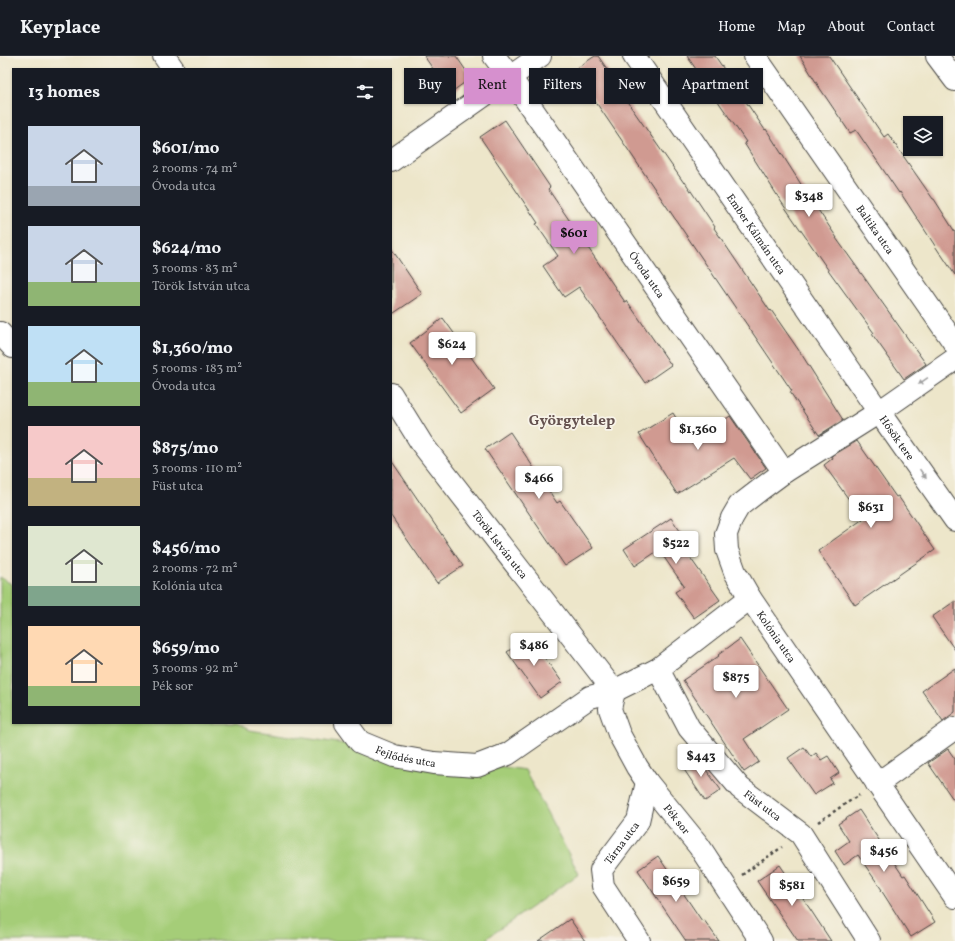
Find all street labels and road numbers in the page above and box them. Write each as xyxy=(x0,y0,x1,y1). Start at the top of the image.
street label: Ember Kálmán utca xyxy=(722,191,789,279)
street label: Baltika utca xyxy=(852,203,897,258)
street label: Óvoda utca xyxy=(624,249,668,302)
street label: Hősök tere xyxy=(875,413,917,464)
street label: Török István utca xyxy=(467,508,531,583)
street label: Kolónia utca xyxy=(752,608,799,667)
street label: Fejlődés utca xyxy=(373,743,437,772)
street label: Füst utca xyxy=(740,787,784,826)
street label: Pék sor xyxy=(659,802,693,838)
street label: Tárna utca xyxy=(602,819,644,868)

